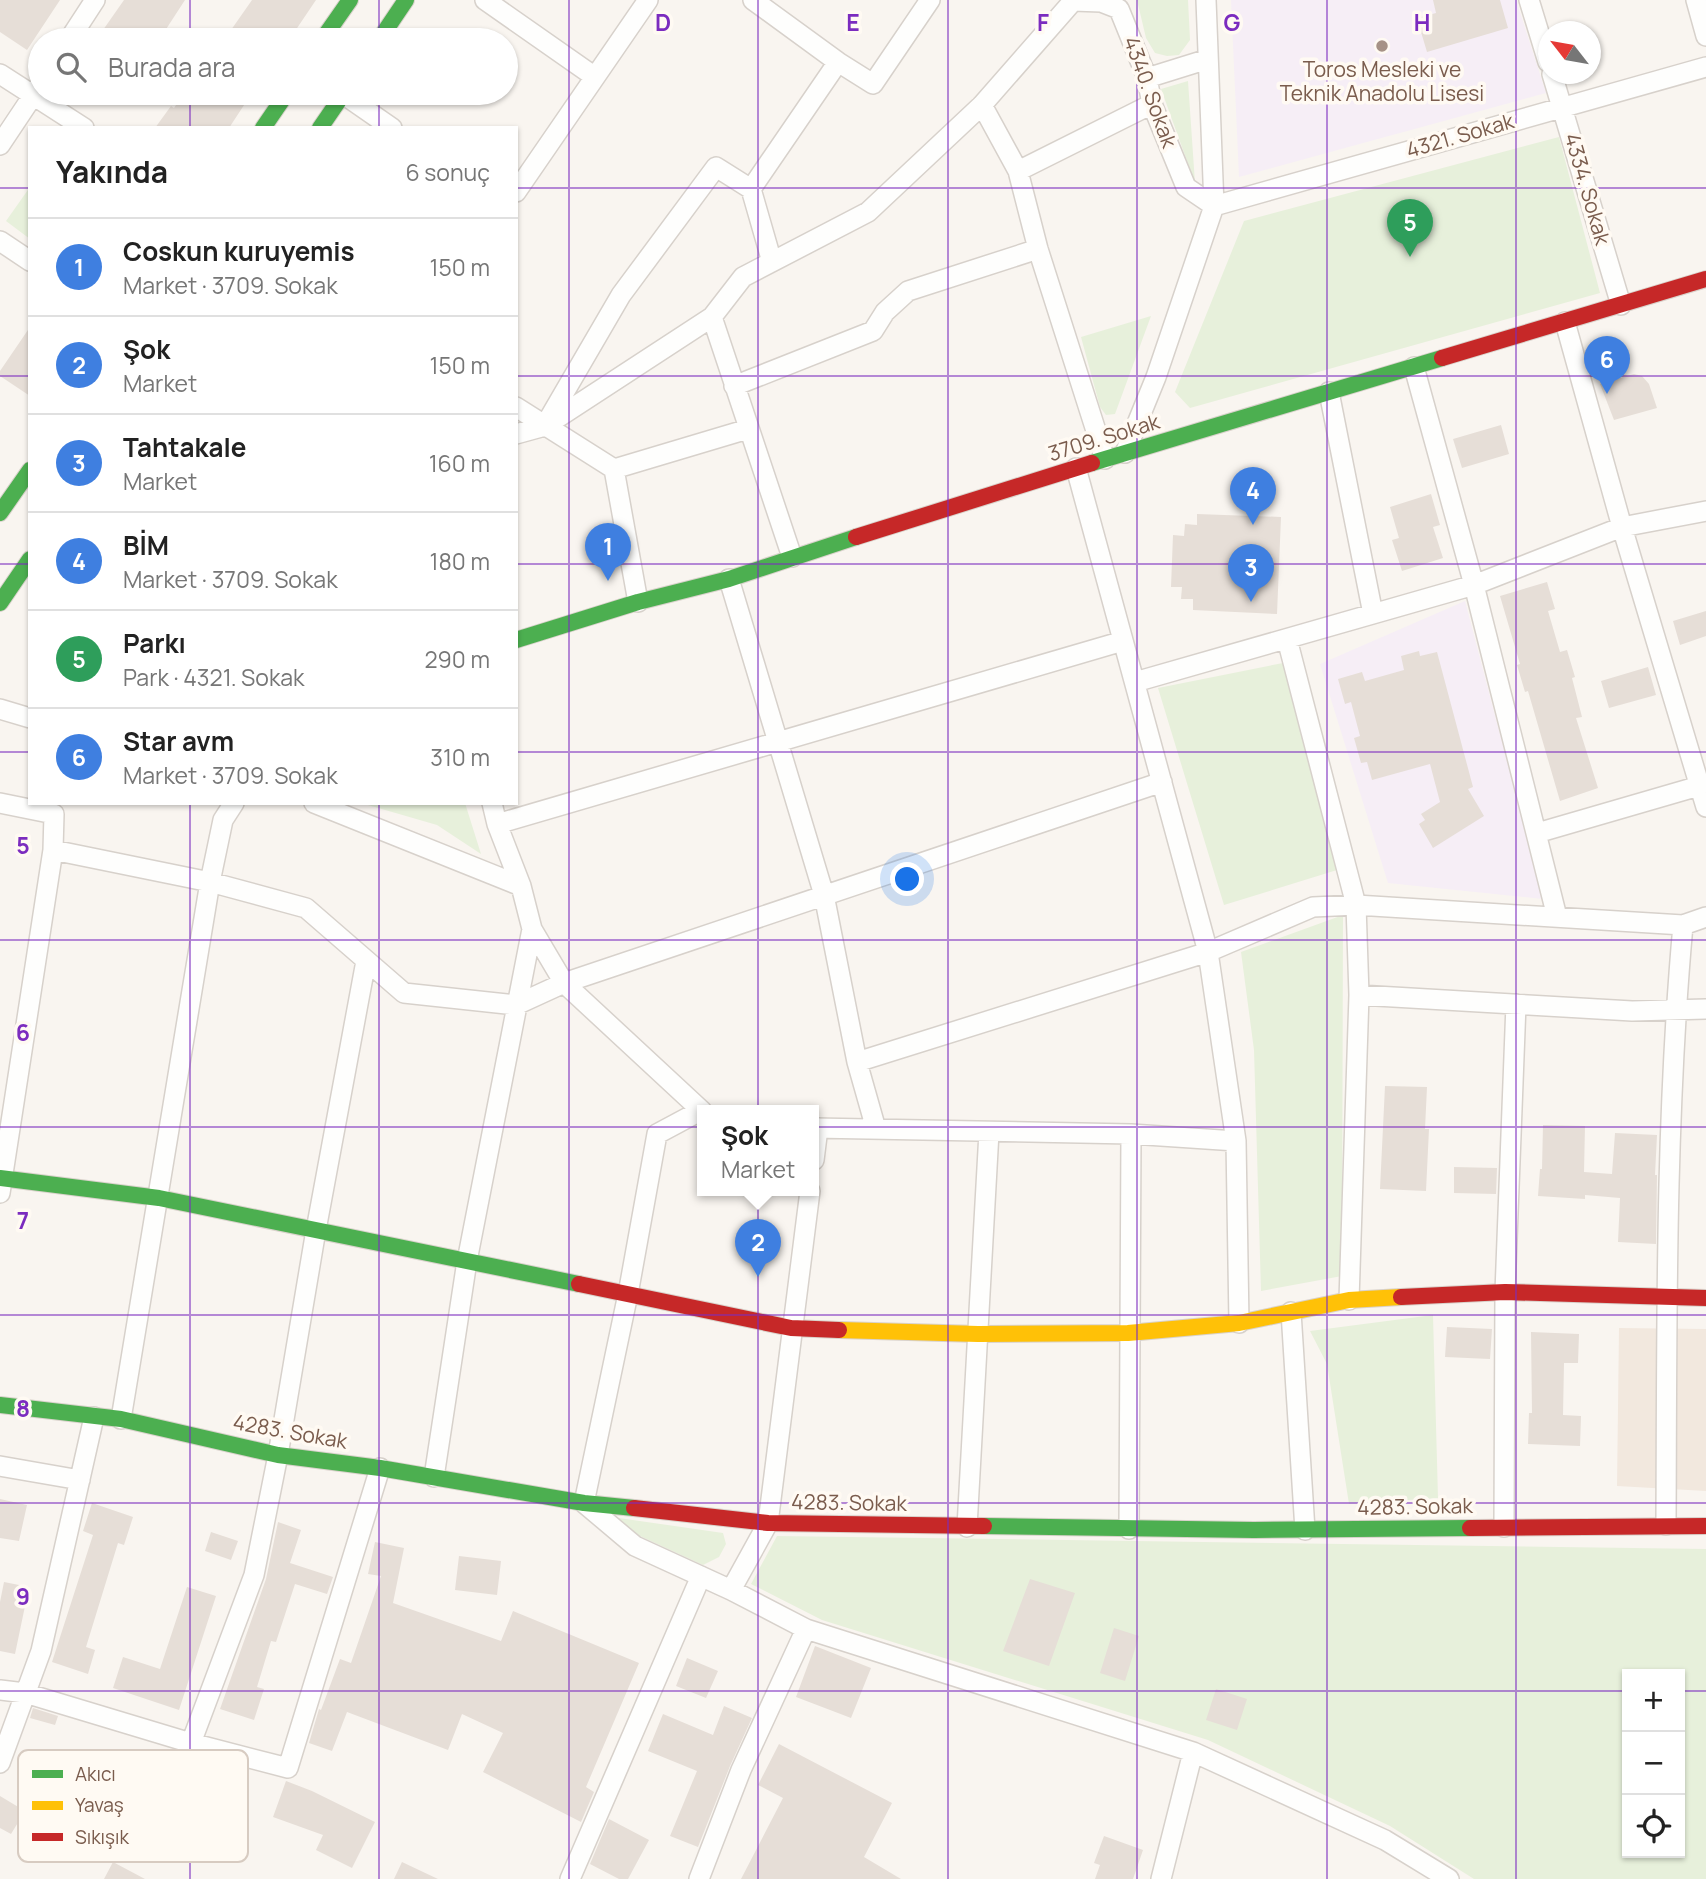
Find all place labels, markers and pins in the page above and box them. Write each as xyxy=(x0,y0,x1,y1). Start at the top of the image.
marker: Toros Mesleki ve Teknik Anadolu Lisesi xyxy=(1374,38,1390,54)
place label: Toros Mesleki ve Teknik Anadolu Lisesi xyxy=(1280,55,1484,107)
pin: 5 xyxy=(1387,199,1433,257)
pin: 6 xyxy=(1584,336,1630,394)
pin: 4 xyxy=(1230,467,1276,525)
pin: 1 xyxy=(585,523,631,581)
pin: 3 xyxy=(1228,544,1274,602)
pin: 2 xyxy=(735,1219,781,1277)

